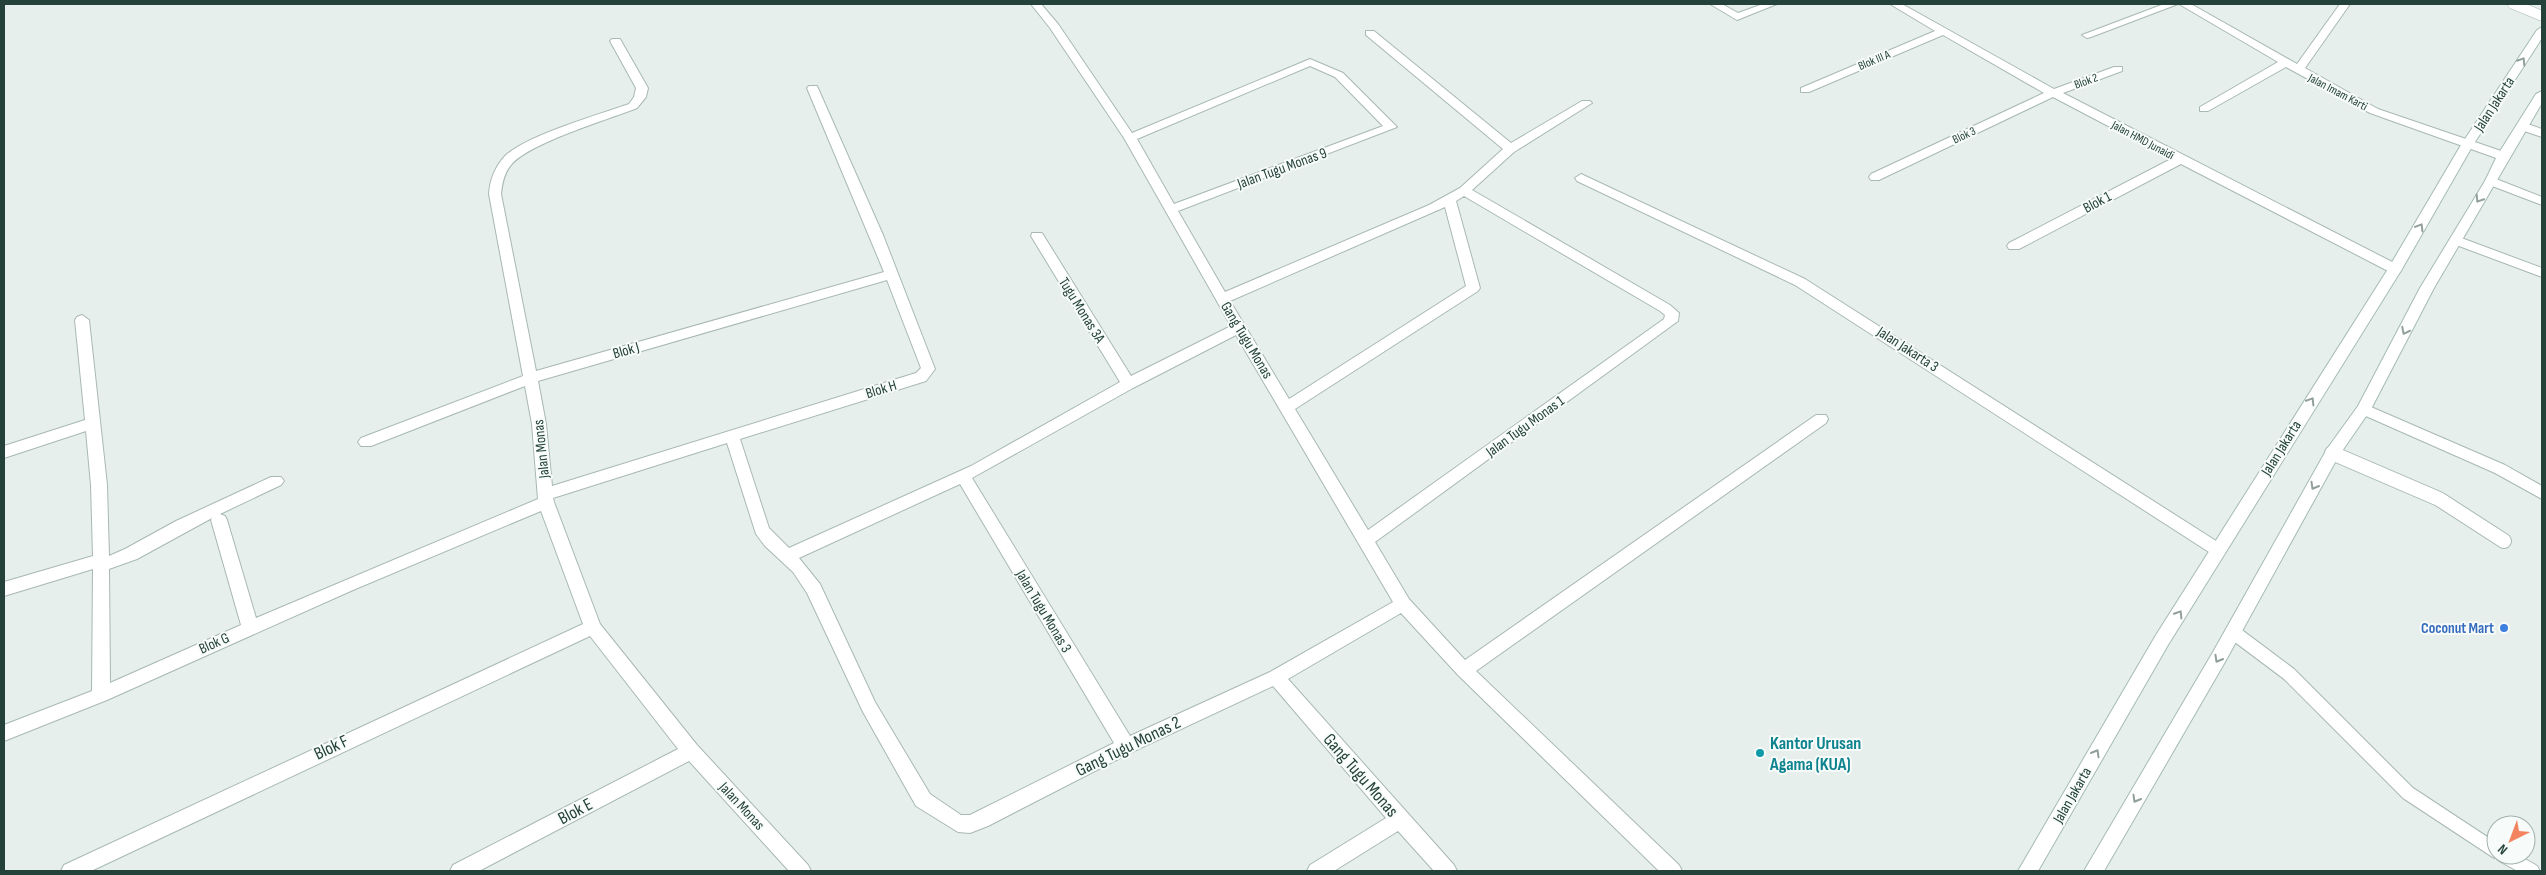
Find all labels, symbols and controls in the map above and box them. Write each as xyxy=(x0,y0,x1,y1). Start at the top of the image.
street label: Blok III A xyxy=(1856,47,1893,74)
one-way arrow xyxy=(2516,58,2525,67)
street label: Blok 2 xyxy=(2072,70,2100,93)
street label: Jalan Imam Karti xyxy=(2305,70,2370,114)
street label: Jalan Jakarta xyxy=(2469,73,2519,136)
street label: Jalan HMD Junaidi xyxy=(2108,117,2177,163)
street label: Blok 3 xyxy=(1950,124,1978,147)
street label: Jalan Tugu Monas 9 xyxy=(1234,143,1330,194)
street label: Blok 1 xyxy=(2080,187,2115,218)
one-way arrow xyxy=(2476,194,2486,203)
one-way arrow xyxy=(2413,224,2423,233)
street label: Tugu Monas 3A xyxy=(1054,274,1109,347)
street label: Gang Tugu Monas xyxy=(1216,298,1277,382)
street label: Jalan Jakarta 3 xyxy=(1872,322,1942,376)
one-way arrow xyxy=(2401,326,2411,335)
street label: Blok J xyxy=(611,338,642,363)
street label: Blok H xyxy=(863,376,899,403)
street label: Jalan Tugu Monas 1 xyxy=(1481,391,1569,462)
one-way arrow xyxy=(2304,398,2314,407)
street label: Jalan Jakarta xyxy=(2257,417,2306,480)
street label: Jalan Monas xyxy=(529,419,554,480)
one-way arrow xyxy=(2310,480,2320,489)
street label: Jalan Tugu Monas 3 xyxy=(1011,565,1076,656)
one-way arrow xyxy=(2173,610,2182,619)
place label: Coconut Mart xyxy=(2421,619,2494,638)
marker: Coconut Mart xyxy=(2498,622,2510,634)
street label: Blok G xyxy=(196,628,232,659)
one-way arrow xyxy=(2215,653,2225,662)
street label: Gang Tugu Monas 2 xyxy=(1072,712,1184,781)
street label: Gang Tugu Monas xyxy=(1319,729,1403,821)
street label: Blok F xyxy=(311,730,352,765)
place label: Kantor Urusan Agama (KUA) xyxy=(1769,733,1861,775)
marker: Kantor Urusan Agama (KUA) xyxy=(1754,747,1766,759)
one-way arrow xyxy=(2090,750,2100,759)
street label: Jalan Jakarta xyxy=(2048,764,2096,827)
street label: Jalan Monas xyxy=(714,778,769,834)
street label: Blok E xyxy=(554,794,596,829)
one-way arrow xyxy=(2133,794,2143,803)
north arrow xyxy=(2486,815,2536,865)
text: N xyxy=(2494,840,2511,858)

